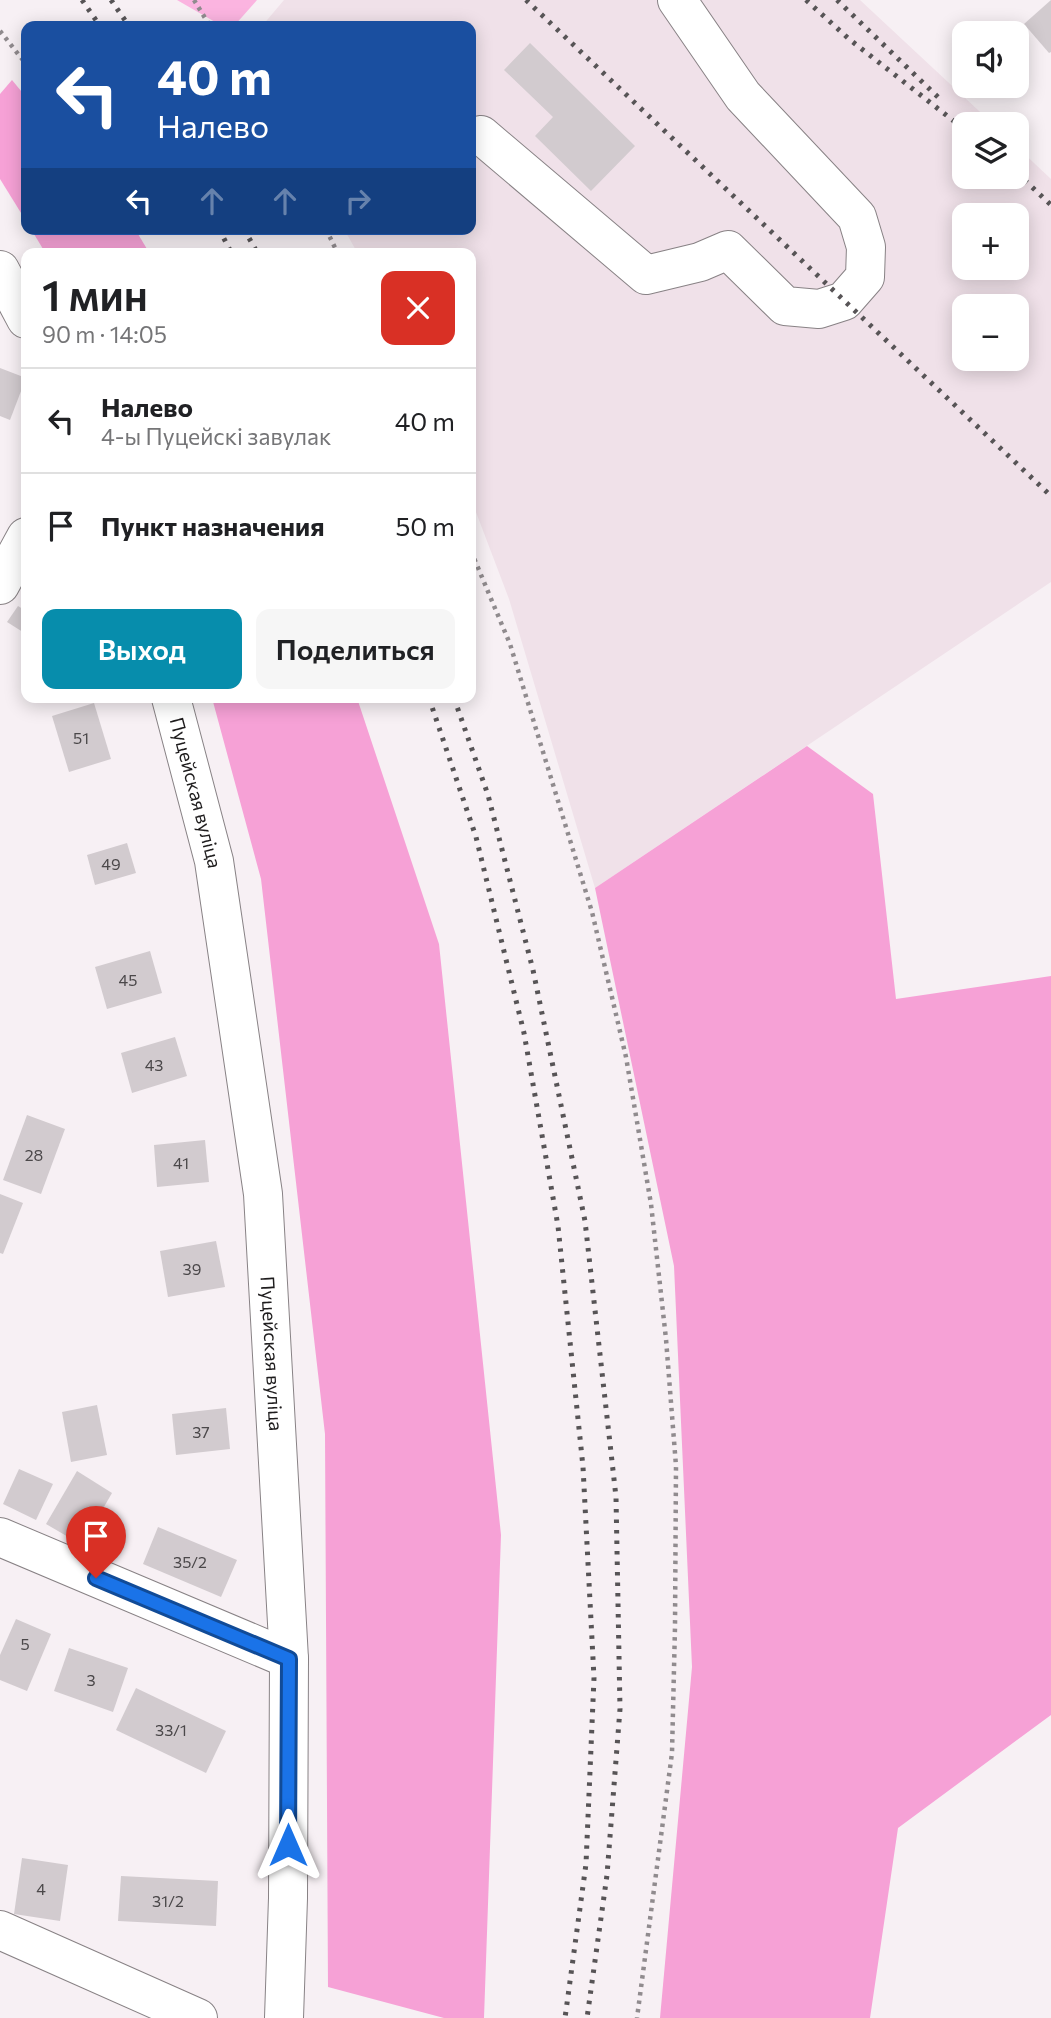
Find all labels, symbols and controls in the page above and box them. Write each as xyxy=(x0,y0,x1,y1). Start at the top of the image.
map controls xyxy=(952,21,1029,371)
button: sound xyxy=(952,21,1029,98)
text: 40 m xyxy=(157,45,272,105)
icon: left xyxy=(42,49,133,140)
text: Налево xyxy=(157,105,269,145)
button: layers xyxy=(952,112,1029,189)
icon: left xyxy=(120,182,158,220)
icon: ahead xyxy=(193,182,231,220)
icon: ahead xyxy=(266,182,304,220)
icon: right xyxy=(339,182,377,220)
button: + xyxy=(952,203,1029,280)
text: 1 мин xyxy=(42,268,148,320)
button: close xyxy=(381,271,455,345)
button: − xyxy=(952,294,1029,371)
text: 90 m · 14:05 xyxy=(42,320,167,348)
text: Налево xyxy=(101,391,193,422)
icon: left xyxy=(42,402,80,440)
text: 40 m xyxy=(395,405,455,436)
text: 4-ы Пуцейскі завулак xyxy=(101,422,331,450)
icon: arrive xyxy=(42,507,80,545)
text: Пункт назначения xyxy=(101,510,325,541)
text: 50 m xyxy=(395,510,455,541)
button: Выход xyxy=(42,609,242,689)
button: Поделиться xyxy=(256,609,455,689)
street label: Пуцейская вуліца xyxy=(166,715,227,870)
house number: 51 xyxy=(73,728,89,747)
house number: 49 xyxy=(101,854,121,873)
house number: 45 xyxy=(119,970,137,989)
house number: 43 xyxy=(145,1055,163,1074)
house number: 28 xyxy=(25,1145,43,1164)
house number: 41 xyxy=(173,1153,189,1172)
house number: 39 xyxy=(183,1259,201,1278)
street label: Пуцейская вуліца xyxy=(257,1275,288,1432)
house number: 37 xyxy=(192,1422,210,1441)
pin xyxy=(66,1506,126,1578)
icon: arrive xyxy=(77,1517,115,1555)
house number: 35/2 xyxy=(173,1552,207,1571)
house number: 5 xyxy=(20,1634,30,1653)
house number: 3 xyxy=(86,1670,96,1689)
house number: 33/1 xyxy=(155,1720,187,1739)
position arrow xyxy=(251,1808,325,1882)
house number: 4 xyxy=(36,1879,46,1898)
house number: 31/2 xyxy=(152,1891,184,1910)

